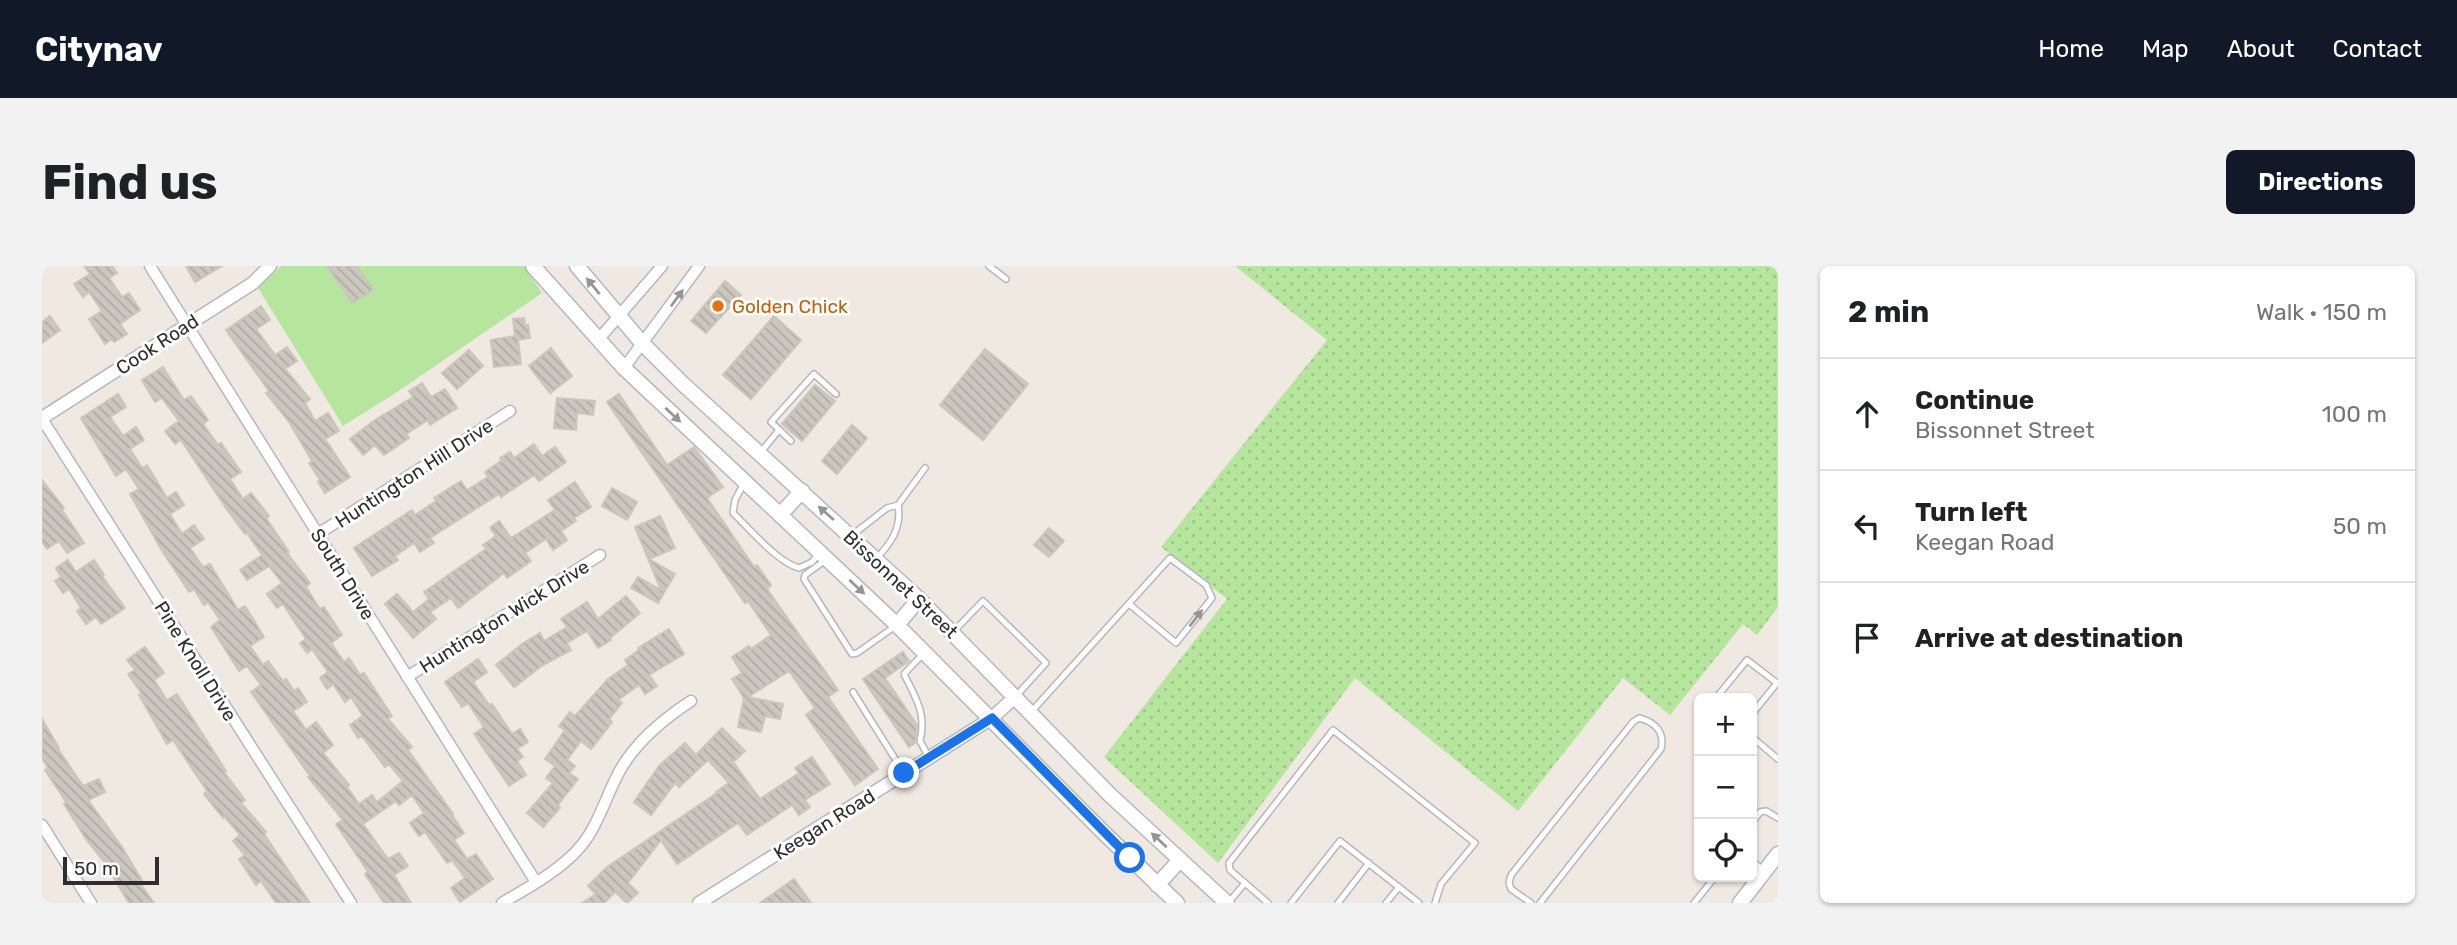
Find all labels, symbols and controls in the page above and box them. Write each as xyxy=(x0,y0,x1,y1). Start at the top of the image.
text: Citynav xyxy=(35,30,163,69)
text: Home xyxy=(2038,35,2104,63)
text: Map xyxy=(2142,35,2189,63)
text: About xyxy=(2227,35,2295,63)
text: Contact xyxy=(2333,35,2422,63)
button: Directions xyxy=(2226,150,2415,214)
text: Find us xyxy=(42,153,218,211)
one-way arrow xyxy=(586,278,601,295)
one-way arrow xyxy=(670,289,684,307)
text: 2 min xyxy=(1848,294,1929,330)
place label: Golden Chick xyxy=(732,295,848,318)
marker: Golden Chick xyxy=(710,298,726,314)
text: Walk · 150 m xyxy=(2256,298,2387,326)
street label: Cook Road xyxy=(112,309,203,380)
text: Continue xyxy=(1915,385,2034,416)
icon: ahead xyxy=(1848,395,1886,433)
text: 100 m xyxy=(2322,400,2387,428)
one-way arrow xyxy=(664,406,681,422)
street label: Huntington Hill Drive xyxy=(331,414,498,533)
text: Bissonnet Street xyxy=(1915,416,2094,444)
text: Turn left xyxy=(1915,497,2027,528)
one-way arrow xyxy=(817,505,835,521)
icon: left xyxy=(1848,507,1886,545)
text: 50 m xyxy=(2333,512,2387,540)
street label: South Drive xyxy=(305,524,380,624)
street label: Bissonnet Street xyxy=(839,525,963,644)
text: Keegan Road xyxy=(1915,528,2054,556)
street label: Huntington Wick Drive xyxy=(415,555,593,678)
one-way arrow xyxy=(848,579,866,595)
street label: Pine Knoll Drive xyxy=(150,597,242,725)
one-way arrow xyxy=(1188,610,1203,628)
icon: arrive xyxy=(1848,619,1886,657)
text: Arrive at destination xyxy=(1915,623,2183,654)
map controls xyxy=(1694,693,1757,882)
button: + xyxy=(1694,693,1757,756)
button: − xyxy=(1694,756,1757,819)
route end xyxy=(888,757,919,788)
street label: Keegan Road xyxy=(769,784,879,865)
button: locate xyxy=(1694,819,1757,882)
one-way arrow xyxy=(1150,832,1168,848)
route start xyxy=(1114,842,1145,873)
scale bar xyxy=(63,854,159,886)
text: 50 m xyxy=(74,857,119,880)

